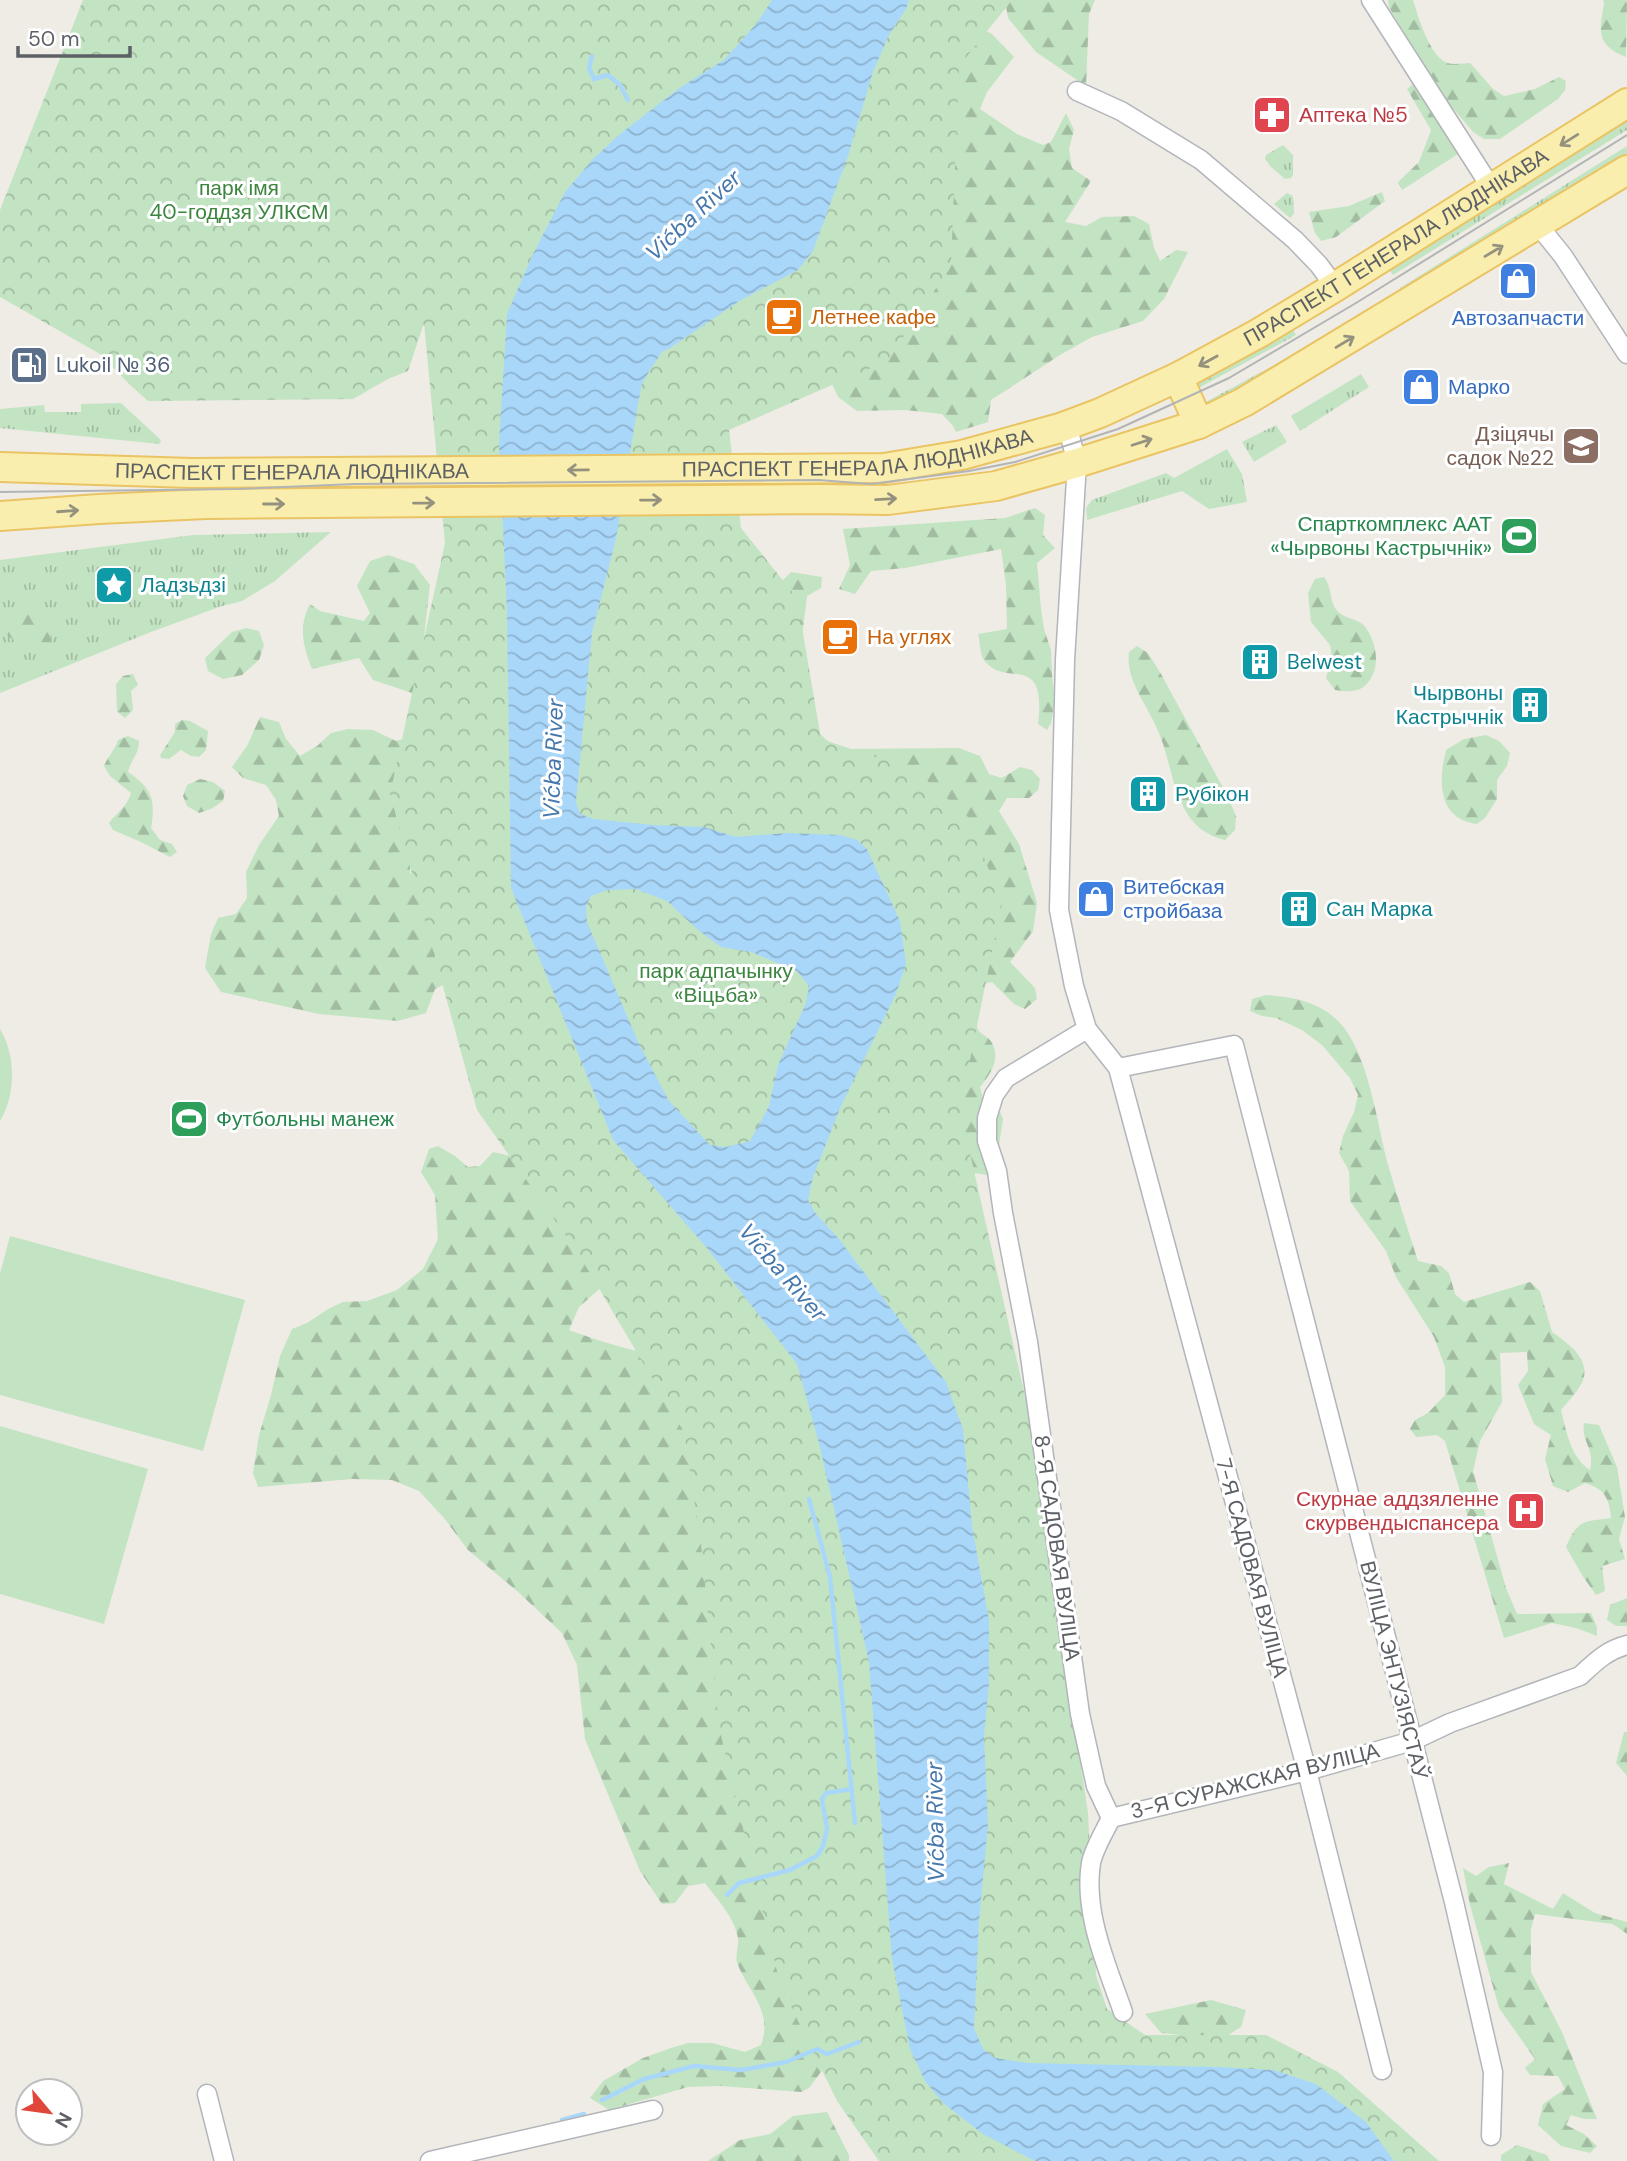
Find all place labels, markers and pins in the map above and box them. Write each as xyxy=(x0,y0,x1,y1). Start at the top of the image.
pharmacy icon: Аптека №5 xyxy=(1251,94,1293,136)
place label: Аптека №5 xyxy=(1299,101,1408,129)
shop icon: Автозапчасти xyxy=(1497,260,1539,302)
cafe icon: Летнее кафе xyxy=(763,296,805,338)
place label: Летнее кафе xyxy=(811,303,936,331)
place label: Автозапчасти xyxy=(1452,304,1584,332)
fuel station icon: Lukoil № 36 xyxy=(8,344,50,386)
place label: Lukoil № 36 xyxy=(56,351,170,379)
shop icon: Марко xyxy=(1400,366,1442,408)
place label: Марко xyxy=(1448,373,1510,401)
place label: Дзіцячы садок №22 xyxy=(1446,420,1554,472)
school or university icon: Дзіцячы садок №22 xyxy=(1560,425,1602,467)
place label: Спарткомплекс ААТ «Чырвоны Кастрычнік» xyxy=(1270,510,1492,562)
sports icon: Спарткомплекс ААТ «Чырвоны Кастрычнік» xyxy=(1498,515,1540,557)
place icon: Ладзьдзі xyxy=(93,564,135,606)
place label: Ладзьдзі xyxy=(141,571,226,599)
cafe icon: На углях xyxy=(819,616,861,658)
place label: На углях xyxy=(867,623,952,651)
building icon: Belwest xyxy=(1239,641,1281,683)
place label: Belwest xyxy=(1287,648,1362,676)
place label: Чырвоны Кастрычнік xyxy=(1396,679,1504,731)
building icon: Чырвоны Кастрычнік xyxy=(1509,684,1551,726)
building icon: Рубікон xyxy=(1127,773,1169,815)
place label: Рубікон xyxy=(1175,780,1249,808)
place label: Витебская стройбаза xyxy=(1123,873,1225,925)
shop icon: Витебская стройбаза xyxy=(1075,878,1117,920)
building icon: Сан Марка xyxy=(1278,888,1320,930)
place label: Сан Марка xyxy=(1326,895,1433,923)
sports icon: Футбольны манеж xyxy=(168,1098,210,1140)
place label: Футбольны манеж xyxy=(216,1105,394,1133)
place label: Скурнае аддзяленне скурвендыспансера xyxy=(1296,1485,1499,1537)
hospital icon: Скурнае аддзяленне скурвендыспансера xyxy=(1505,1490,1547,1532)

